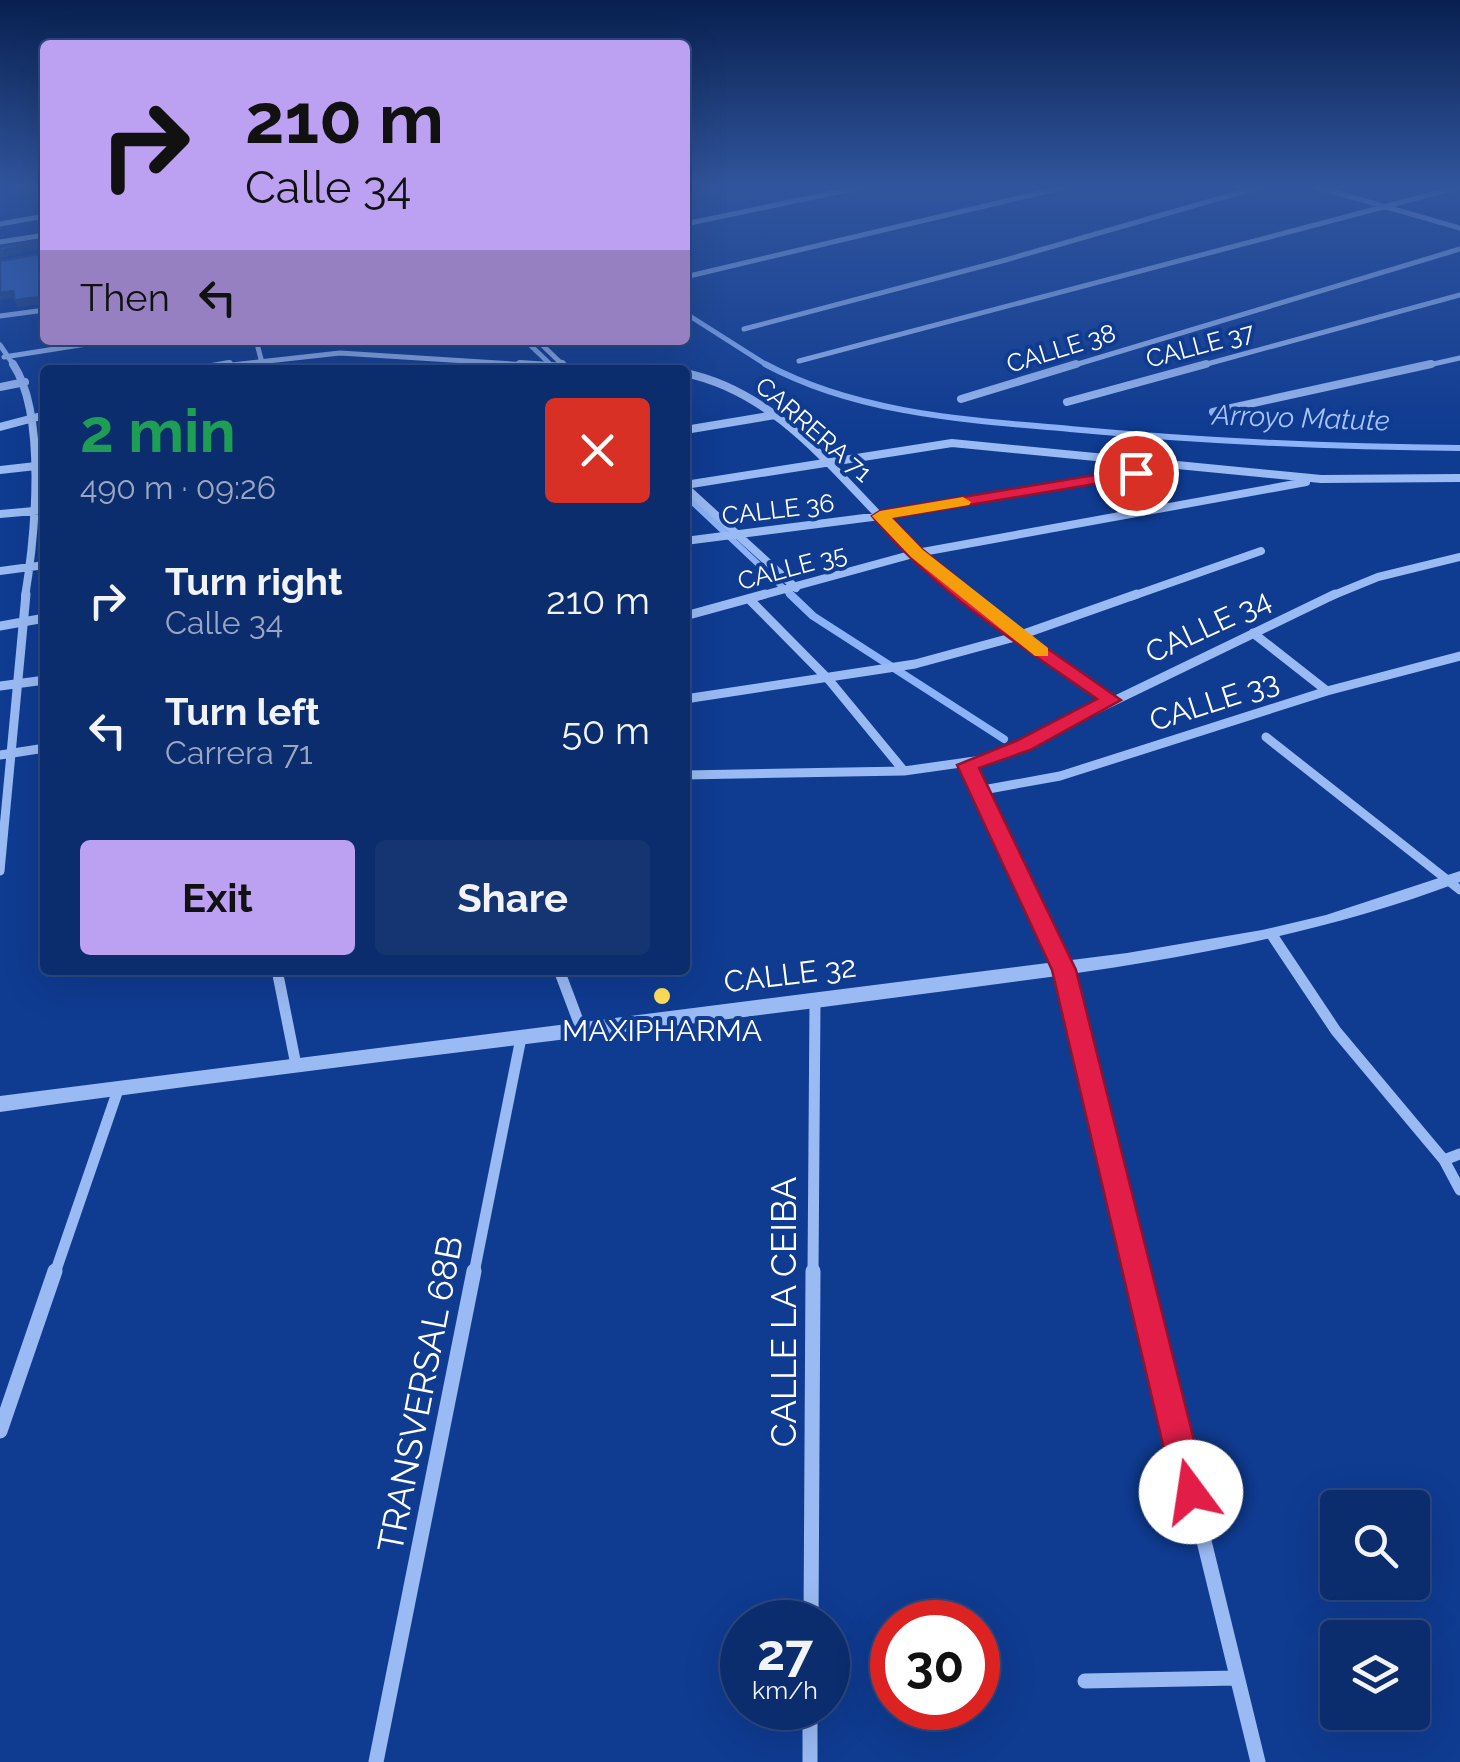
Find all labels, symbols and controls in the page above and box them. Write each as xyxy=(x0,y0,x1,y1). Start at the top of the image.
text: 210 m xyxy=(245,77,444,159)
icon: right xyxy=(80,80,210,210)
text: Calle 34 xyxy=(245,161,411,214)
icon: left xyxy=(190,270,245,325)
text: Then xyxy=(80,275,170,320)
street label: CALLE 37 xyxy=(1142,316,1258,374)
street label: CALLE 38 xyxy=(1003,317,1119,379)
street label: CARRERA 71 xyxy=(750,370,879,488)
text: 2 min xyxy=(80,396,236,466)
button: close xyxy=(545,398,650,503)
water label: Arroyo Matute xyxy=(1210,398,1390,438)
pin xyxy=(1094,431,1179,516)
icon: arrive xyxy=(1109,446,1164,501)
text: 490 m · 09:26 xyxy=(80,469,276,506)
street label: CALLE 36 xyxy=(720,487,836,531)
street label: CALLE 35 xyxy=(734,538,850,596)
text: Turn right xyxy=(165,559,342,604)
icon: right xyxy=(80,573,135,628)
text: 210 m xyxy=(546,578,650,623)
street label: CALLE 34 xyxy=(1140,582,1276,670)
text: Calle 34 xyxy=(165,604,283,641)
street label: CALLE 33 xyxy=(1145,664,1283,738)
text: Turn left xyxy=(165,689,320,734)
icon: left xyxy=(80,703,135,758)
text: 50 m xyxy=(561,708,650,753)
text: Carrera 71 xyxy=(165,734,313,771)
button: Exit xyxy=(80,840,355,955)
button: Share xyxy=(375,840,650,955)
street label: CALLE 32 xyxy=(722,949,858,999)
marker: MAXIPHARMA xyxy=(651,985,673,1007)
place label: MAXIPHARMA xyxy=(562,1013,762,1048)
street label: CALLE LA CEIBA xyxy=(763,1176,804,1447)
street label: TRANSVERSAL 68B xyxy=(369,1232,471,1556)
position arrow xyxy=(1139,1440,1243,1544)
map controls xyxy=(1320,1490,1430,1730)
button: search xyxy=(1320,1490,1430,1600)
speed limit sign: 30 xyxy=(870,1600,1000,1730)
button: layers xyxy=(1320,1620,1430,1730)
text: 27 xyxy=(757,1623,813,1682)
text: km/h xyxy=(752,1675,818,1705)

